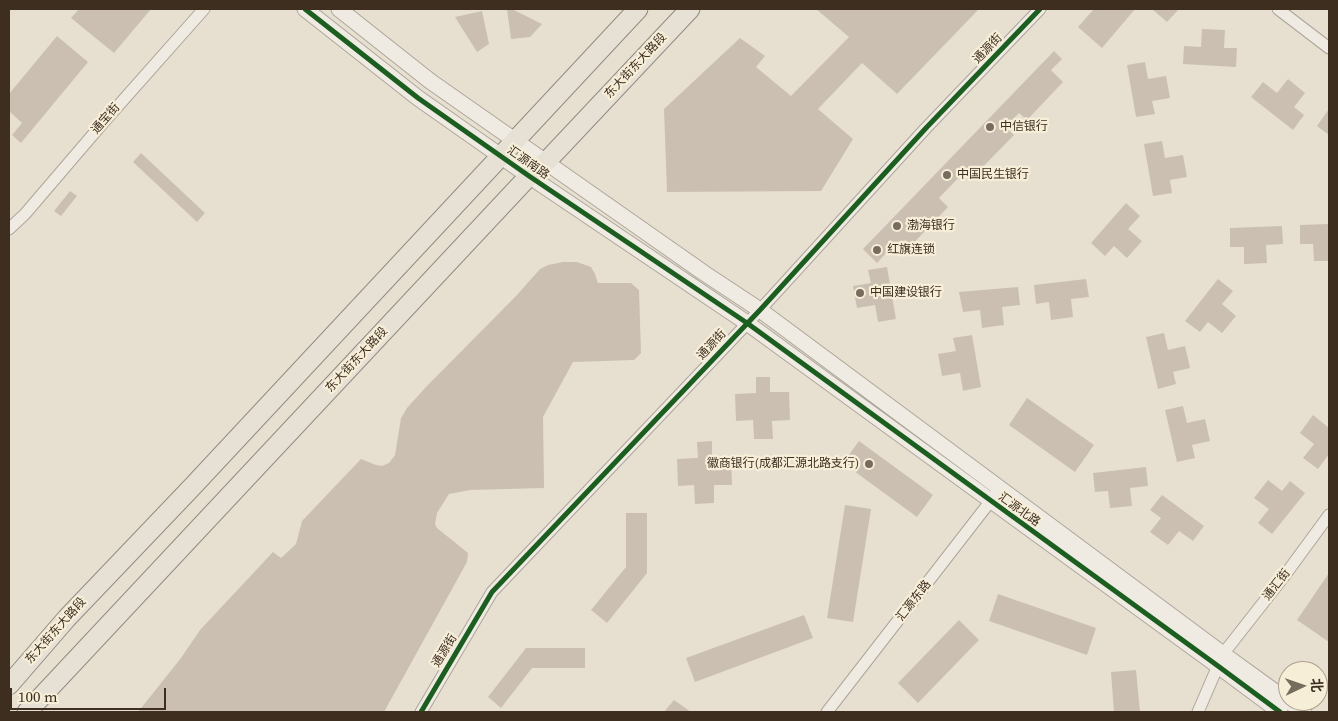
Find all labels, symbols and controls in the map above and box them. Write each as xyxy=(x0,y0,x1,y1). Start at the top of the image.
street label: 东大街东大路段 xyxy=(602,30,670,102)
street label: 通源街 xyxy=(970,31,1006,67)
street label: 通宝街 xyxy=(89,101,123,137)
place label: 中信银行 xyxy=(1000,120,1048,134)
marker: 中信银行 xyxy=(984,121,996,133)
street label: 汇源南路 xyxy=(504,143,552,183)
place label: 中国民生银行 xyxy=(957,168,1029,182)
marker: 中国民生银行 xyxy=(941,169,953,181)
place label: 渤海银行 xyxy=(907,219,955,233)
marker: 渤海银行 xyxy=(891,220,903,232)
place label: 红旗连锁 xyxy=(887,243,935,257)
marker: 红旗连锁 xyxy=(871,244,883,256)
place label: 中国建设银行 xyxy=(870,286,942,300)
marker: 中国建设银行 xyxy=(854,287,866,299)
street label: 东大街东大路段 xyxy=(323,324,391,396)
street label: 通源街 xyxy=(694,327,730,363)
place label: 徽商银行(成都汇源北路支行) xyxy=(707,457,859,471)
marker: 徽商银行(成都汇源北路支行) xyxy=(863,458,875,470)
street label: 汇源北路 xyxy=(995,490,1043,530)
street label: 通汇街 xyxy=(1260,566,1294,604)
street label: 汇源东路 xyxy=(894,578,934,624)
street label: 东大街东大路段 xyxy=(23,595,89,667)
street label: 通源街 xyxy=(430,632,460,670)
north arrow xyxy=(1278,661,1328,711)
scale bar xyxy=(12,678,169,710)
text: 北 xyxy=(1307,678,1327,693)
text: 100 m xyxy=(18,686,58,707)

